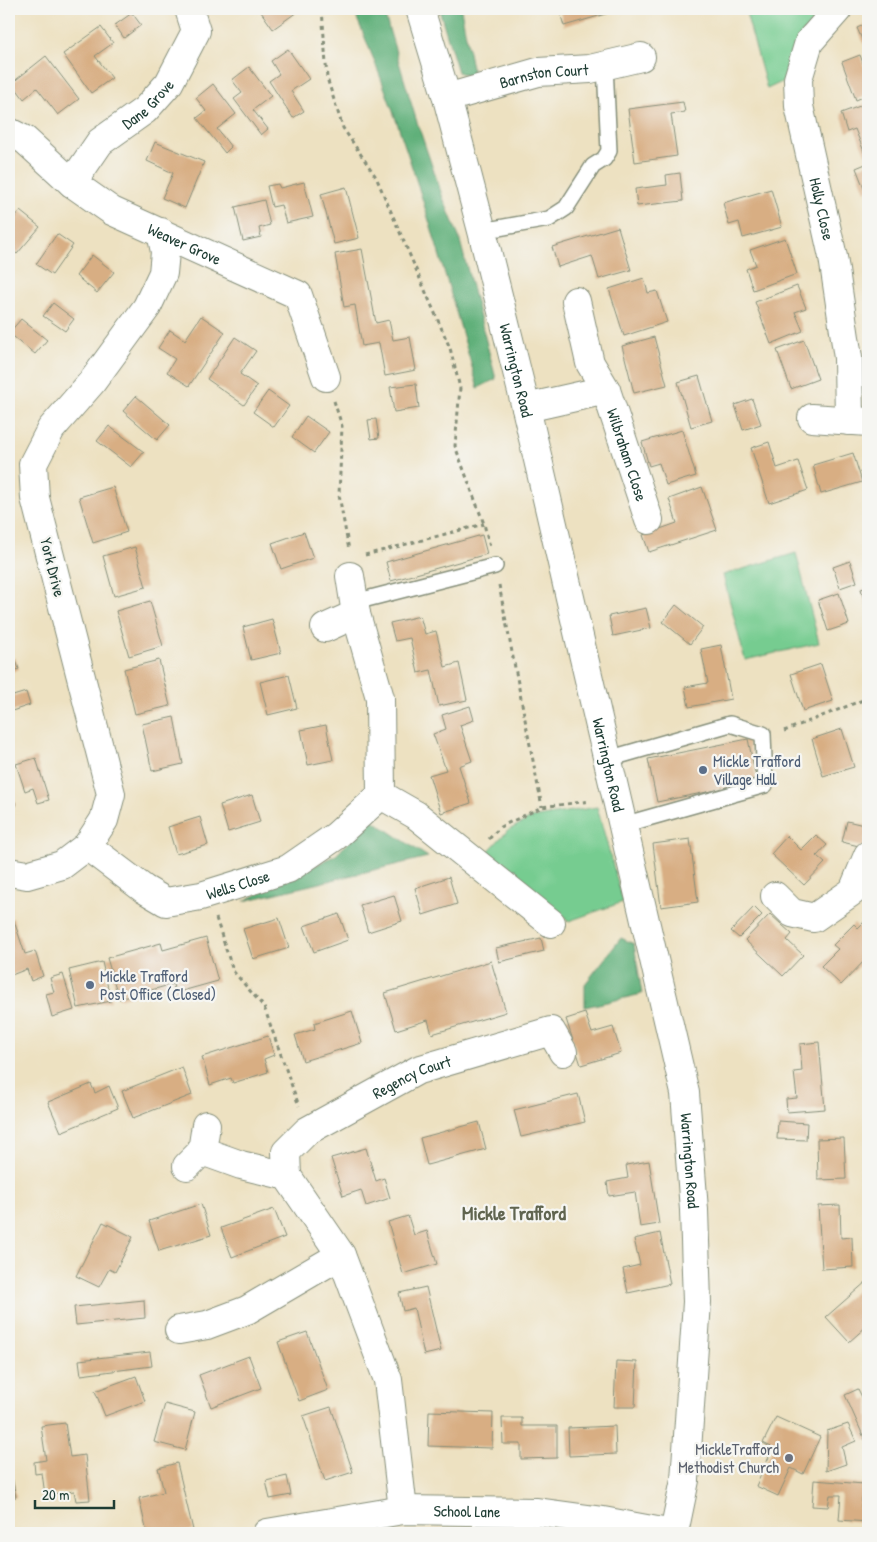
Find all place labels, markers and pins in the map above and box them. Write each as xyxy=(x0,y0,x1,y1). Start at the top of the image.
place label: Mickle Trafford Village Hall xyxy=(713,750,800,790)
marker: Mickle Trafford Village Hall xyxy=(697,764,709,776)
place label: Mickle Trafford Post Office (Closed) xyxy=(100,965,216,1005)
marker: Mickle Trafford Post Office (Closed) xyxy=(84,979,96,991)
place label: MickleTrafford Methodist Church xyxy=(678,1438,779,1478)
marker: MickleTrafford Methodist Church xyxy=(783,1452,795,1464)

